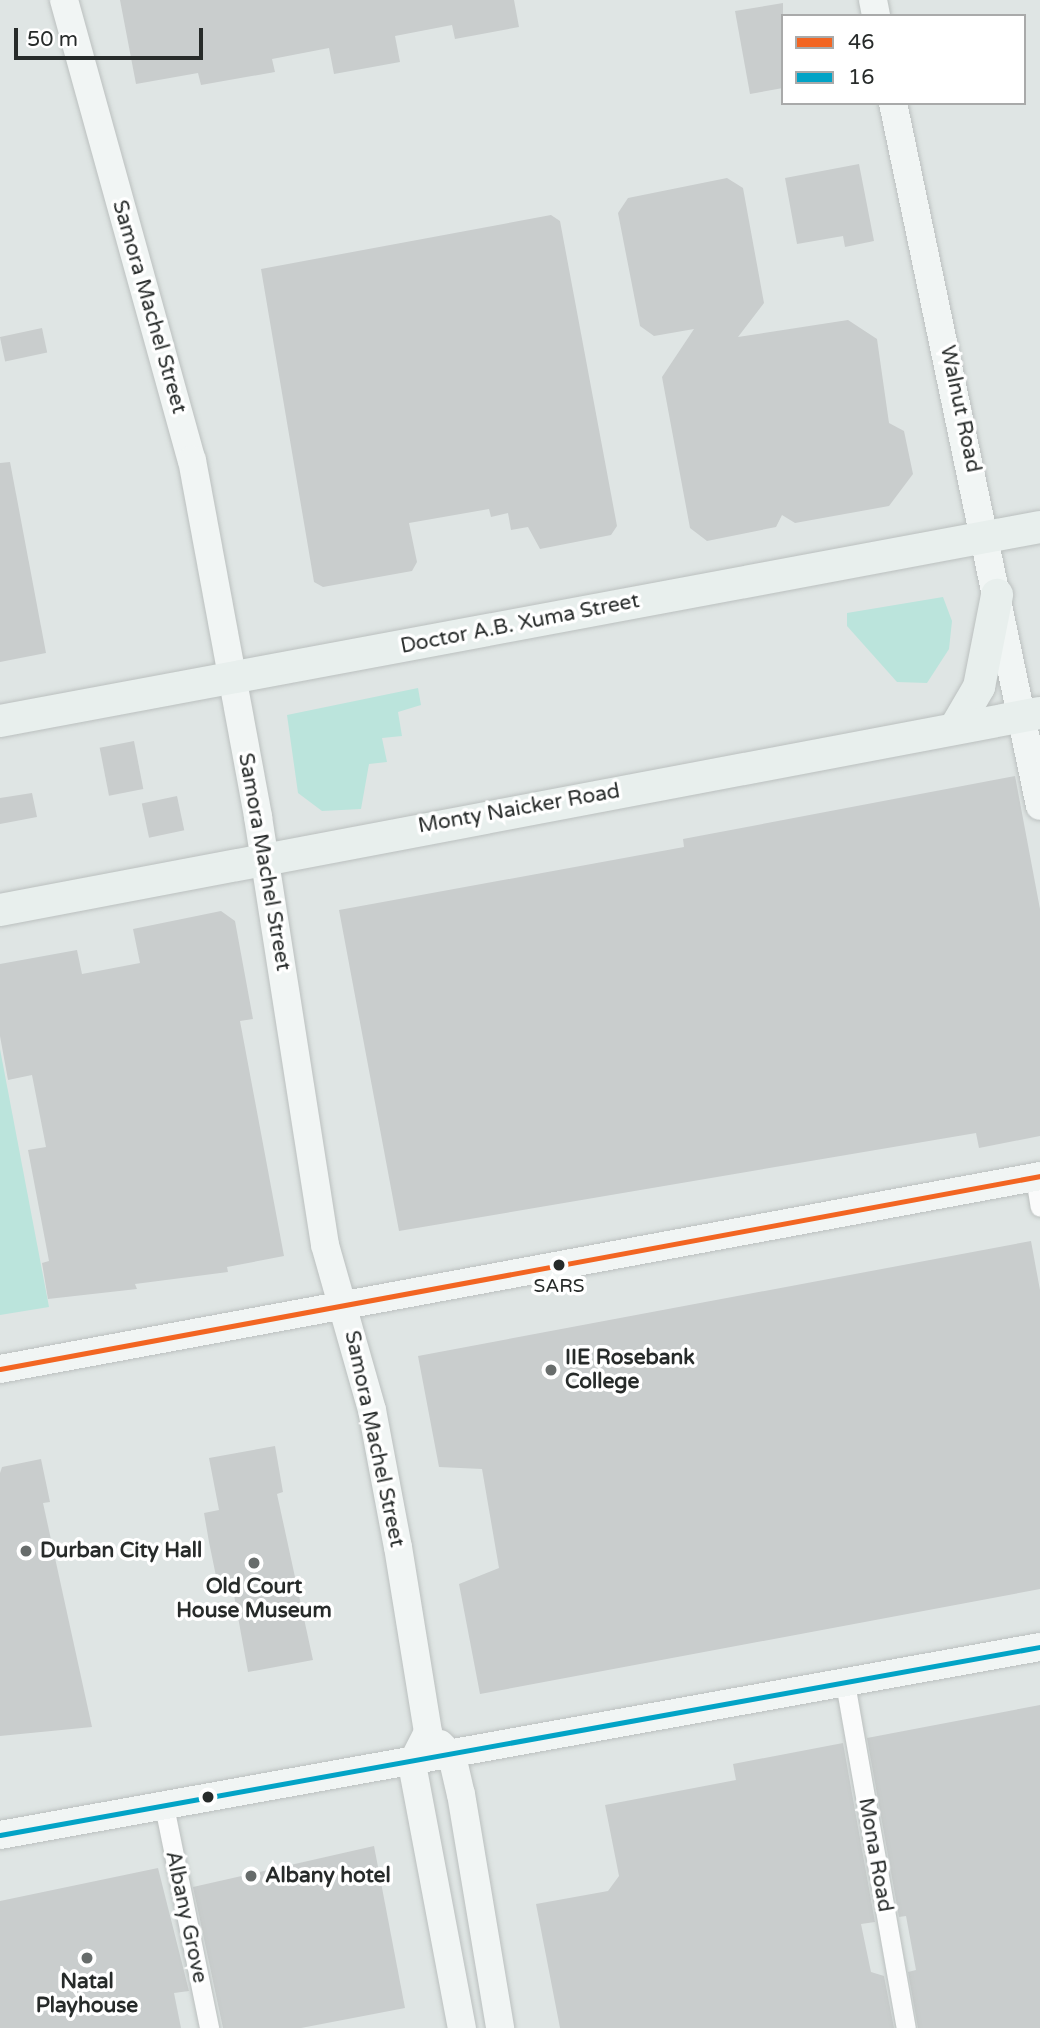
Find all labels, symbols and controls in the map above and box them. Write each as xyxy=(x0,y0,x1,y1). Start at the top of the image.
scale bar xyxy=(18,14,206,58)
legend xyxy=(781,14,1026,105)
text: 50 m xyxy=(27,27,78,52)
text: 46 xyxy=(848,30,874,55)
text: 16 xyxy=(848,65,874,90)
street label: Samora Machel Street xyxy=(106,197,192,417)
street label: Walnut Road xyxy=(934,343,986,475)
street label: Doctor A.B. Xuma Street xyxy=(398,588,642,660)
street label: Samora Machel Street xyxy=(232,751,296,973)
street label: Monty Naicker Road xyxy=(416,779,622,839)
marker: SARS xyxy=(552,1258,566,1272)
place label: SARS xyxy=(533,1276,585,1298)
street label: Samora Machel Street xyxy=(339,1328,409,1550)
place label: IIE Rosebank College xyxy=(565,1345,695,1395)
marker: IIE Rosebank College xyxy=(543,1362,559,1378)
place label: Durban City Hall xyxy=(40,1538,202,1564)
marker: Durban City Hall xyxy=(18,1543,34,1559)
marker: Old Court House Museum xyxy=(246,1555,262,1571)
place label: Old Court House Museum xyxy=(176,1574,332,1624)
unlabelled marker xyxy=(201,1790,215,1804)
street label: Mona Road xyxy=(853,1796,897,1914)
street label: Albany Grove xyxy=(160,1849,212,1985)
place label: Albany hotel xyxy=(265,1863,391,1889)
marker: Albany hotel xyxy=(243,1868,259,1884)
marker: Natal Playhouse xyxy=(79,1950,95,1966)
place label: Natal Playhouse xyxy=(36,1969,138,2019)

